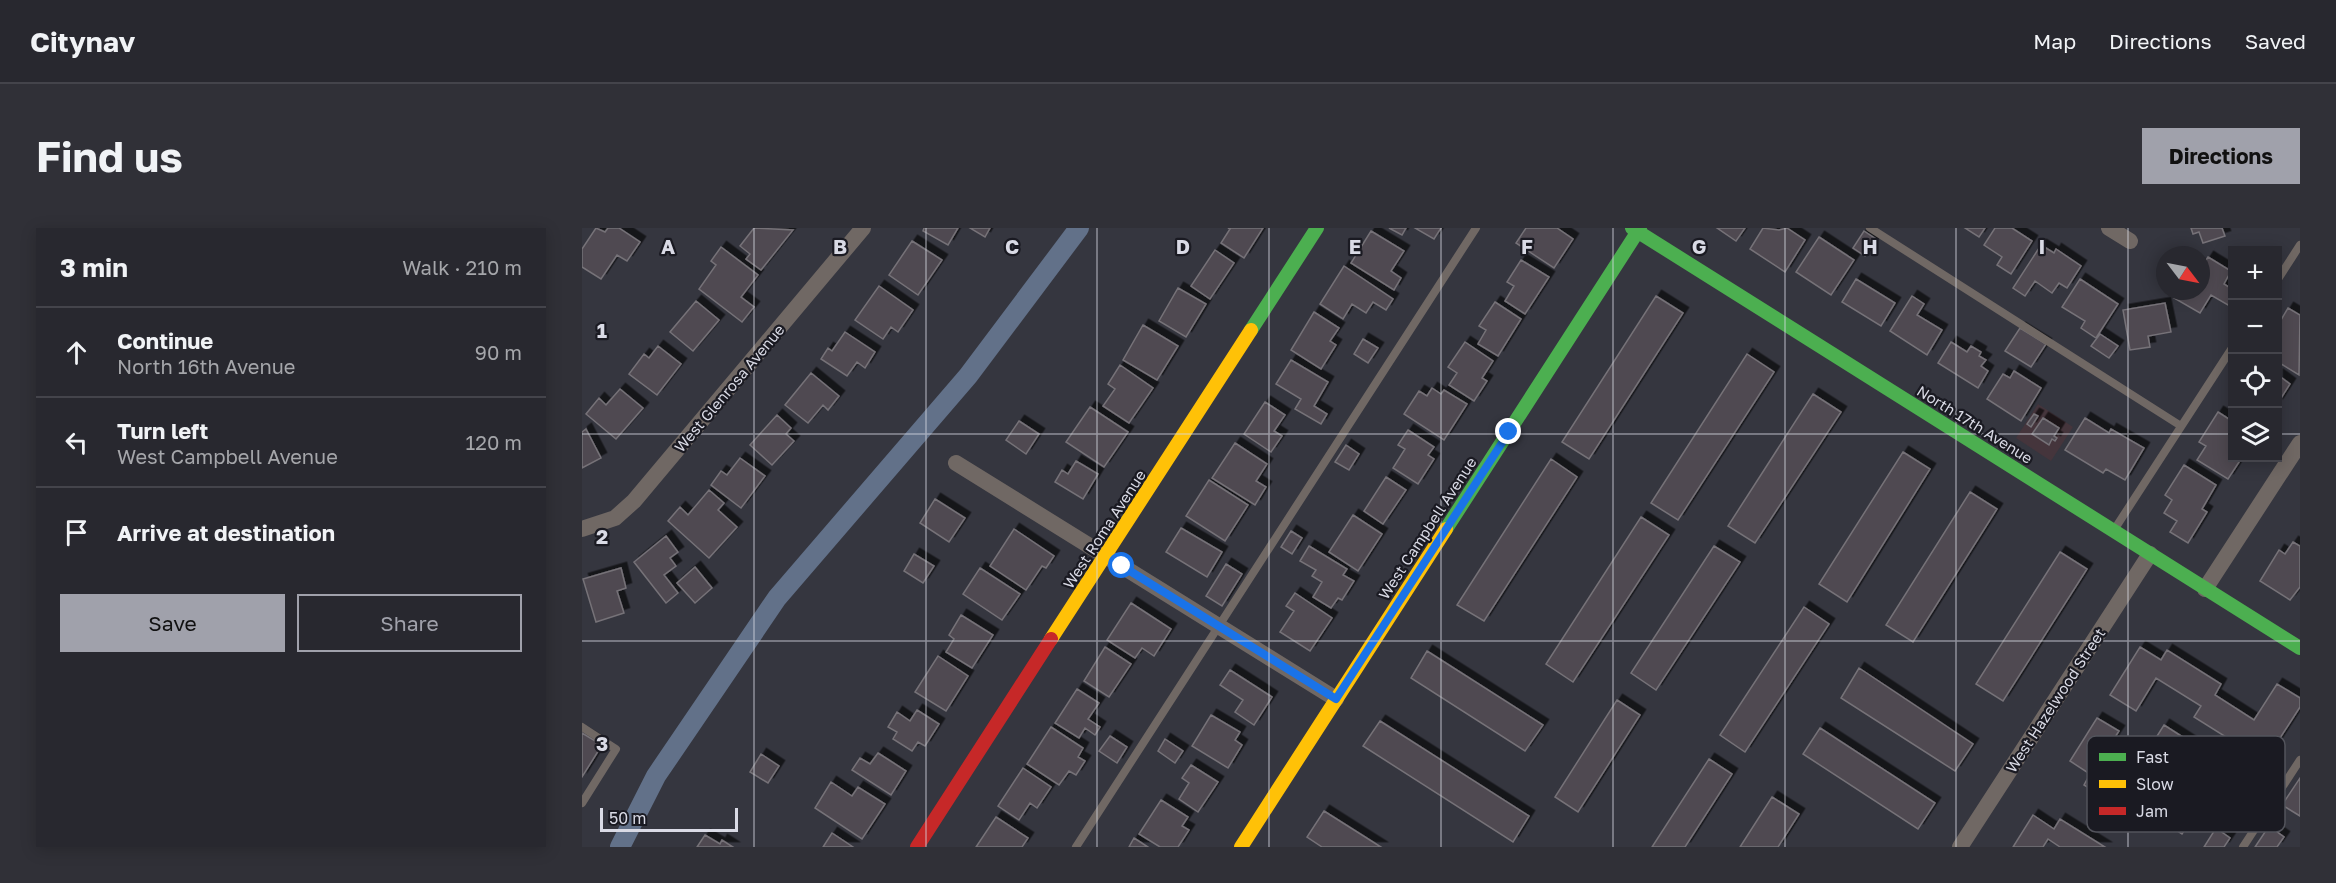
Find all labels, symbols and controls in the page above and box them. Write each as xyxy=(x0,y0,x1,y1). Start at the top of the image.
text: Citynav xyxy=(30,25,135,58)
text: Map xyxy=(2033,28,2076,54)
text: Directions xyxy=(2109,28,2212,54)
text: Saved xyxy=(2245,28,2306,54)
button: Directions xyxy=(2142,128,2300,184)
text: Find us xyxy=(36,131,183,181)
text: A xyxy=(661,234,675,258)
text: B xyxy=(833,234,847,258)
text: C xyxy=(1005,234,1019,258)
text: D xyxy=(1176,234,1190,258)
text: E xyxy=(1349,234,1361,258)
text: F xyxy=(1521,234,1533,258)
text: G xyxy=(1692,234,1706,258)
text: H xyxy=(1862,234,1878,258)
text: I xyxy=(2039,234,2045,258)
north arrow xyxy=(2156,246,2210,300)
map controls xyxy=(2228,246,2282,462)
button: + xyxy=(2228,246,2282,300)
text: 3 min xyxy=(60,252,128,283)
text: Walk · 210 m xyxy=(402,255,522,279)
button: − xyxy=(2228,300,2282,354)
text: 1 xyxy=(597,318,607,342)
street label: West Glenrosa Avenue xyxy=(670,320,788,456)
text: Continue xyxy=(117,327,213,354)
icon: ahead xyxy=(60,336,93,369)
text: 90 m xyxy=(475,340,522,364)
text: North 16th Avenue xyxy=(117,354,295,378)
button: locate xyxy=(2228,354,2282,408)
street label: North 17th Avenue xyxy=(1914,381,2036,467)
button: layers xyxy=(2228,408,2282,462)
text: Turn left xyxy=(117,417,208,444)
route end xyxy=(1495,418,1521,444)
icon: left xyxy=(60,426,93,459)
text: 120 m xyxy=(466,430,522,454)
text: West Campbell Avenue xyxy=(117,444,338,468)
street label: West Campbell Avenue xyxy=(1374,453,1480,602)
street label: West Roma Avenue xyxy=(1059,466,1149,592)
icon: arrive xyxy=(60,516,93,549)
text: Arrive at destination xyxy=(117,519,335,546)
text: 2 xyxy=(596,524,608,548)
route start xyxy=(1108,552,1134,578)
button: Save xyxy=(60,594,285,652)
button: Share xyxy=(297,594,522,652)
street label: West Hazelwood Street xyxy=(2002,624,2108,776)
text: 3 xyxy=(596,731,608,755)
legend xyxy=(2087,736,2285,832)
text: Fast xyxy=(2136,747,2169,767)
text: Slow xyxy=(2136,774,2174,794)
text: Jam xyxy=(2136,801,2168,821)
scale bar xyxy=(600,805,738,832)
text: 50 m xyxy=(609,808,646,828)

